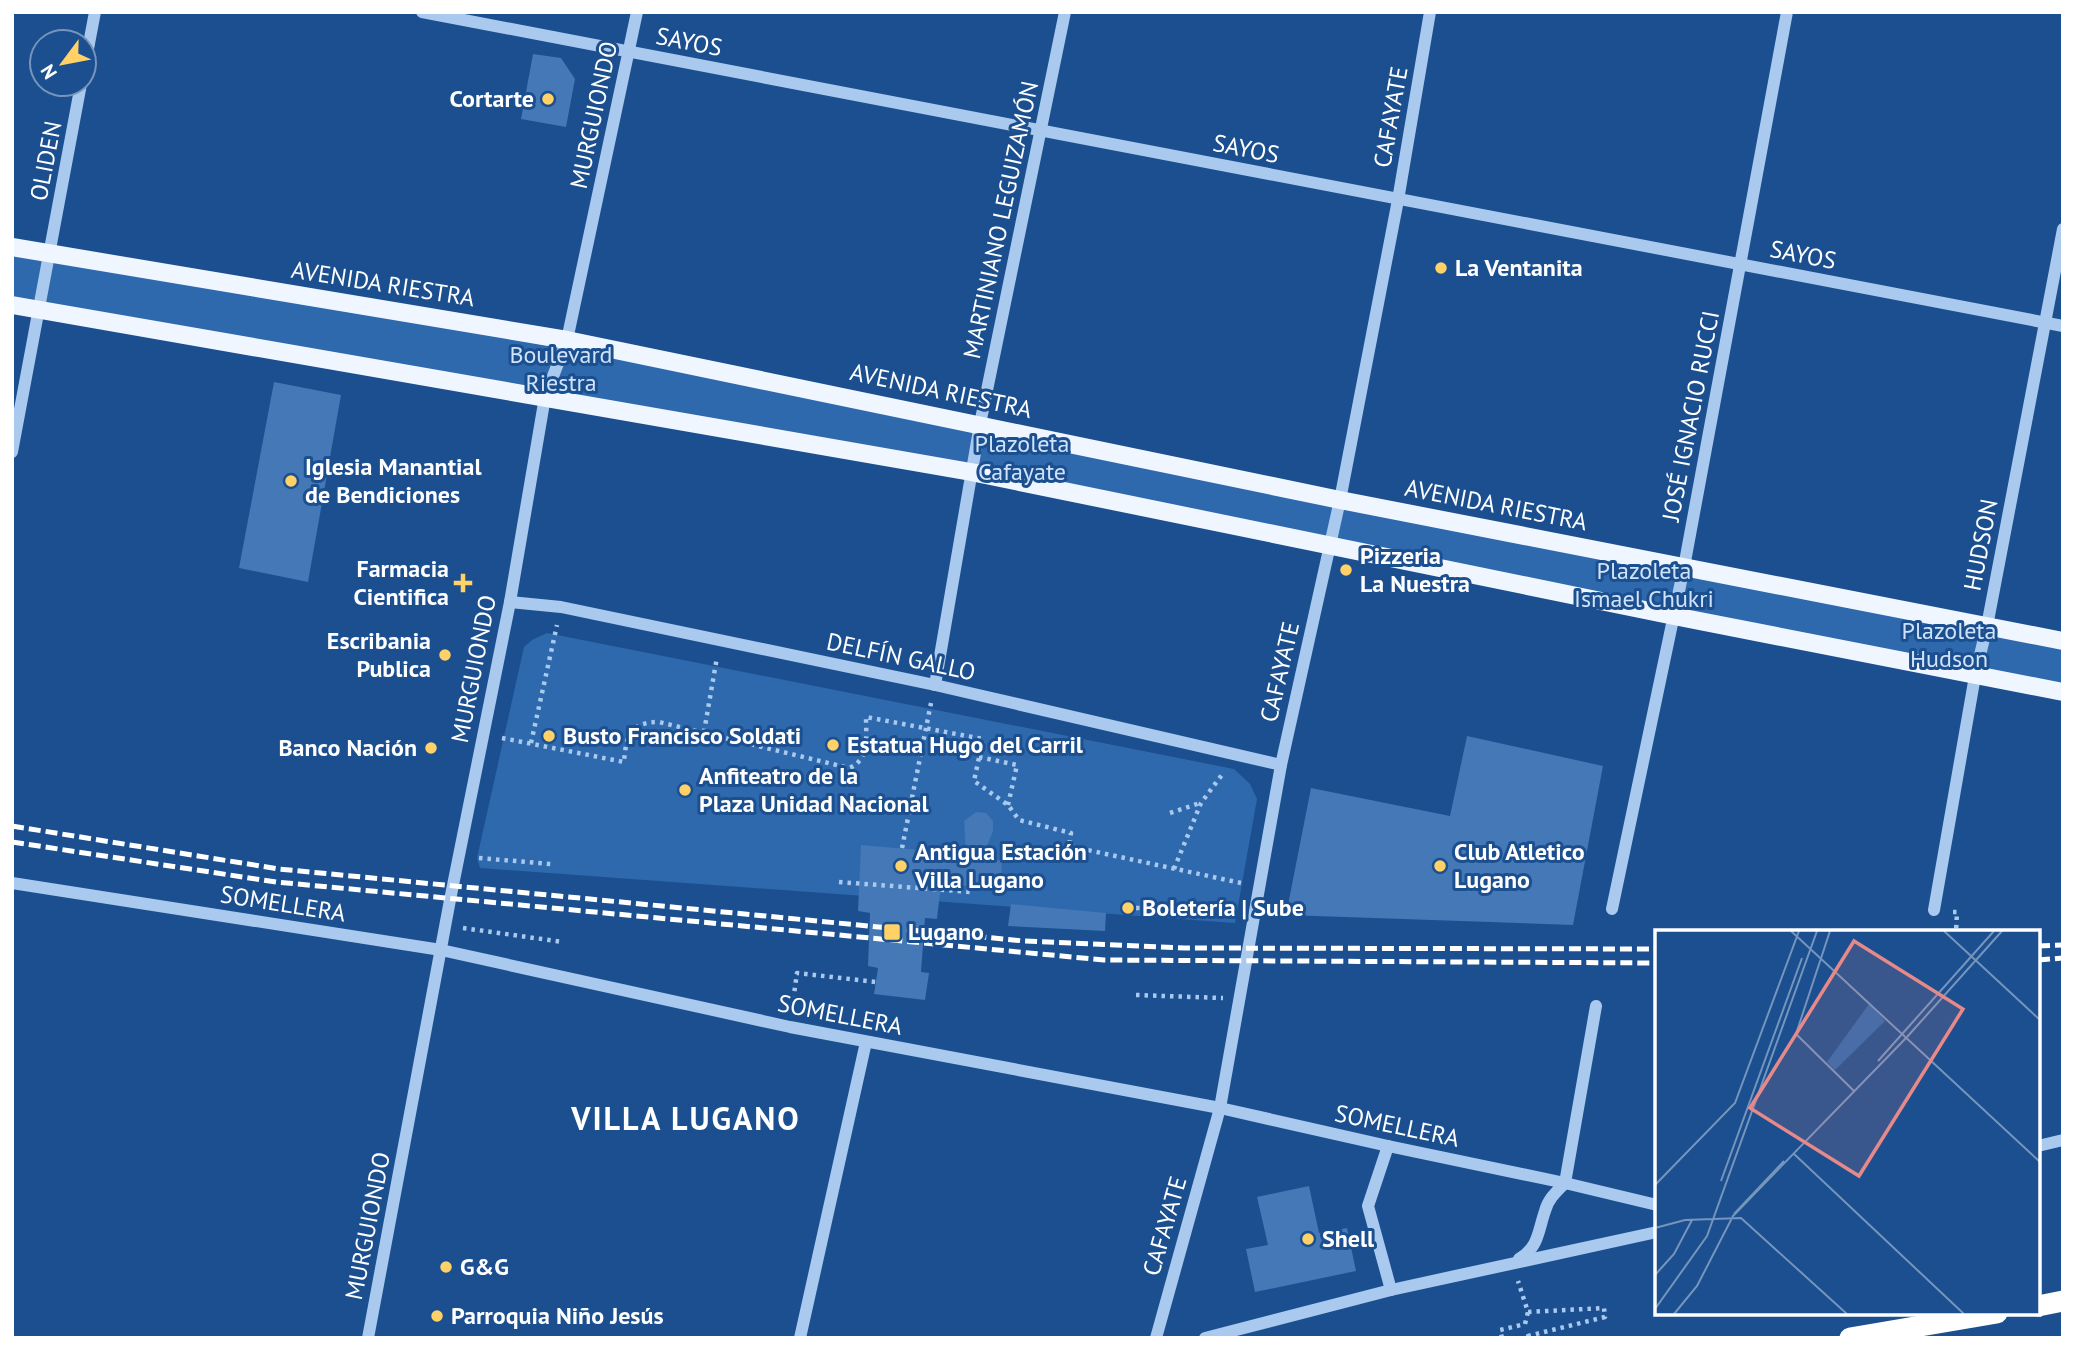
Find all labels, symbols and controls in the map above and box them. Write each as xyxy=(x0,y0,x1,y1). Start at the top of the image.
street label: SAYOS xyxy=(653,20,725,63)
north arrow xyxy=(28,28,98,98)
street label: MURGUIONDO xyxy=(563,38,624,191)
text: N xyxy=(35,60,62,84)
street label: CAFAYATE xyxy=(1366,64,1415,170)
street label: MARTINIANO LEGUIZAMÓN xyxy=(956,78,1045,362)
place label: Cortarte xyxy=(450,83,534,114)
marker: Cortarte xyxy=(540,91,556,107)
street label: OLIDEN xyxy=(23,118,68,203)
street label: SAYOS xyxy=(1210,127,1282,170)
street label: SAYOS xyxy=(1767,233,1839,276)
place label: La Ventanita xyxy=(1455,252,1583,283)
street label: AVENIDA RIESTRA xyxy=(289,254,477,313)
marker: La Ventanita xyxy=(1433,260,1449,276)
street label: JOSÉ IGNACIO RUCCI xyxy=(1655,308,1726,525)
park label: Boulevard Riestra xyxy=(509,339,613,398)
street label: AVENIDA RIESTRA xyxy=(847,356,1035,425)
park label: Plazoleta Cafayate xyxy=(975,428,1069,487)
place label: Iglesia Manantial de Bendiciones xyxy=(305,451,482,510)
street label: AVENIDA RIESTRA xyxy=(1402,472,1590,537)
marker: Iglesia Manantial de Bendiciones xyxy=(283,473,299,489)
street label: HUDSON xyxy=(1956,496,2005,593)
place label: Pizzeria La Nuestra xyxy=(1360,540,1470,599)
place label: Farmacia Cientifica xyxy=(353,553,449,612)
park label: Plazoleta Ismael Chukri xyxy=(1574,555,1714,614)
marker: Pizzeria La Nuestra xyxy=(1338,562,1354,578)
marker: Farmacia Cientifica xyxy=(455,575,471,591)
street label: MURGUIONDO xyxy=(444,592,503,745)
park label: Plazoleta Hudson xyxy=(1902,615,1996,674)
street label: CAFAYATE xyxy=(1253,619,1306,725)
place label: Escribania Publica xyxy=(327,625,431,684)
street label: DELFÍN GALLO xyxy=(824,626,978,687)
marker: Escribania Publica xyxy=(437,647,453,663)
place label: Busto Francisco Soldati xyxy=(563,720,801,751)
marker: Busto Francisco Soldati xyxy=(541,728,557,744)
place label: Estatua Hugo del Carril xyxy=(847,729,1084,760)
place label: Banco Nación xyxy=(278,732,417,763)
marker: Estatua Hugo del Carril xyxy=(825,737,841,753)
marker: Banco Nación xyxy=(423,740,439,756)
place label: Anfiteatro de la Plaza Unidad Nacional xyxy=(699,760,929,819)
marker: Anfiteatro de la Plaza Unidad Nacional xyxy=(677,782,693,798)
place label: Antigua Estación Villa Lugano xyxy=(914,836,1087,895)
place label: Club Atletico Lugano xyxy=(1454,836,1585,895)
marker: Antigua Estación Villa Lugano xyxy=(893,858,909,874)
marker: Club Atletico Lugano xyxy=(1432,858,1448,874)
street label: SOMELLERA xyxy=(218,878,348,929)
place label: Boletería | Sube xyxy=(1142,892,1304,923)
marker: Boletería | Sube xyxy=(1120,900,1136,916)
place label: Lugano xyxy=(908,916,984,947)
marker: Lugano xyxy=(882,922,902,942)
inset map xyxy=(1655,930,2040,1315)
street label: SOMELLERA xyxy=(775,987,905,1042)
district label: VILLA LUGANO xyxy=(570,1097,801,1139)
street label: SOMELLERA xyxy=(1332,1097,1462,1154)
street label: MURGUIONDO xyxy=(338,1149,397,1302)
street label: CAFAYATE xyxy=(1136,1172,1194,1279)
place label: Shell xyxy=(1322,1223,1375,1254)
marker: Shell xyxy=(1300,1231,1316,1247)
place label: G&G xyxy=(460,1251,509,1282)
marker: G&G xyxy=(438,1259,454,1275)
place label: Parroquia Niño Jesús xyxy=(451,1300,664,1331)
marker: Parroquia Niño Jesús xyxy=(429,1308,445,1324)

